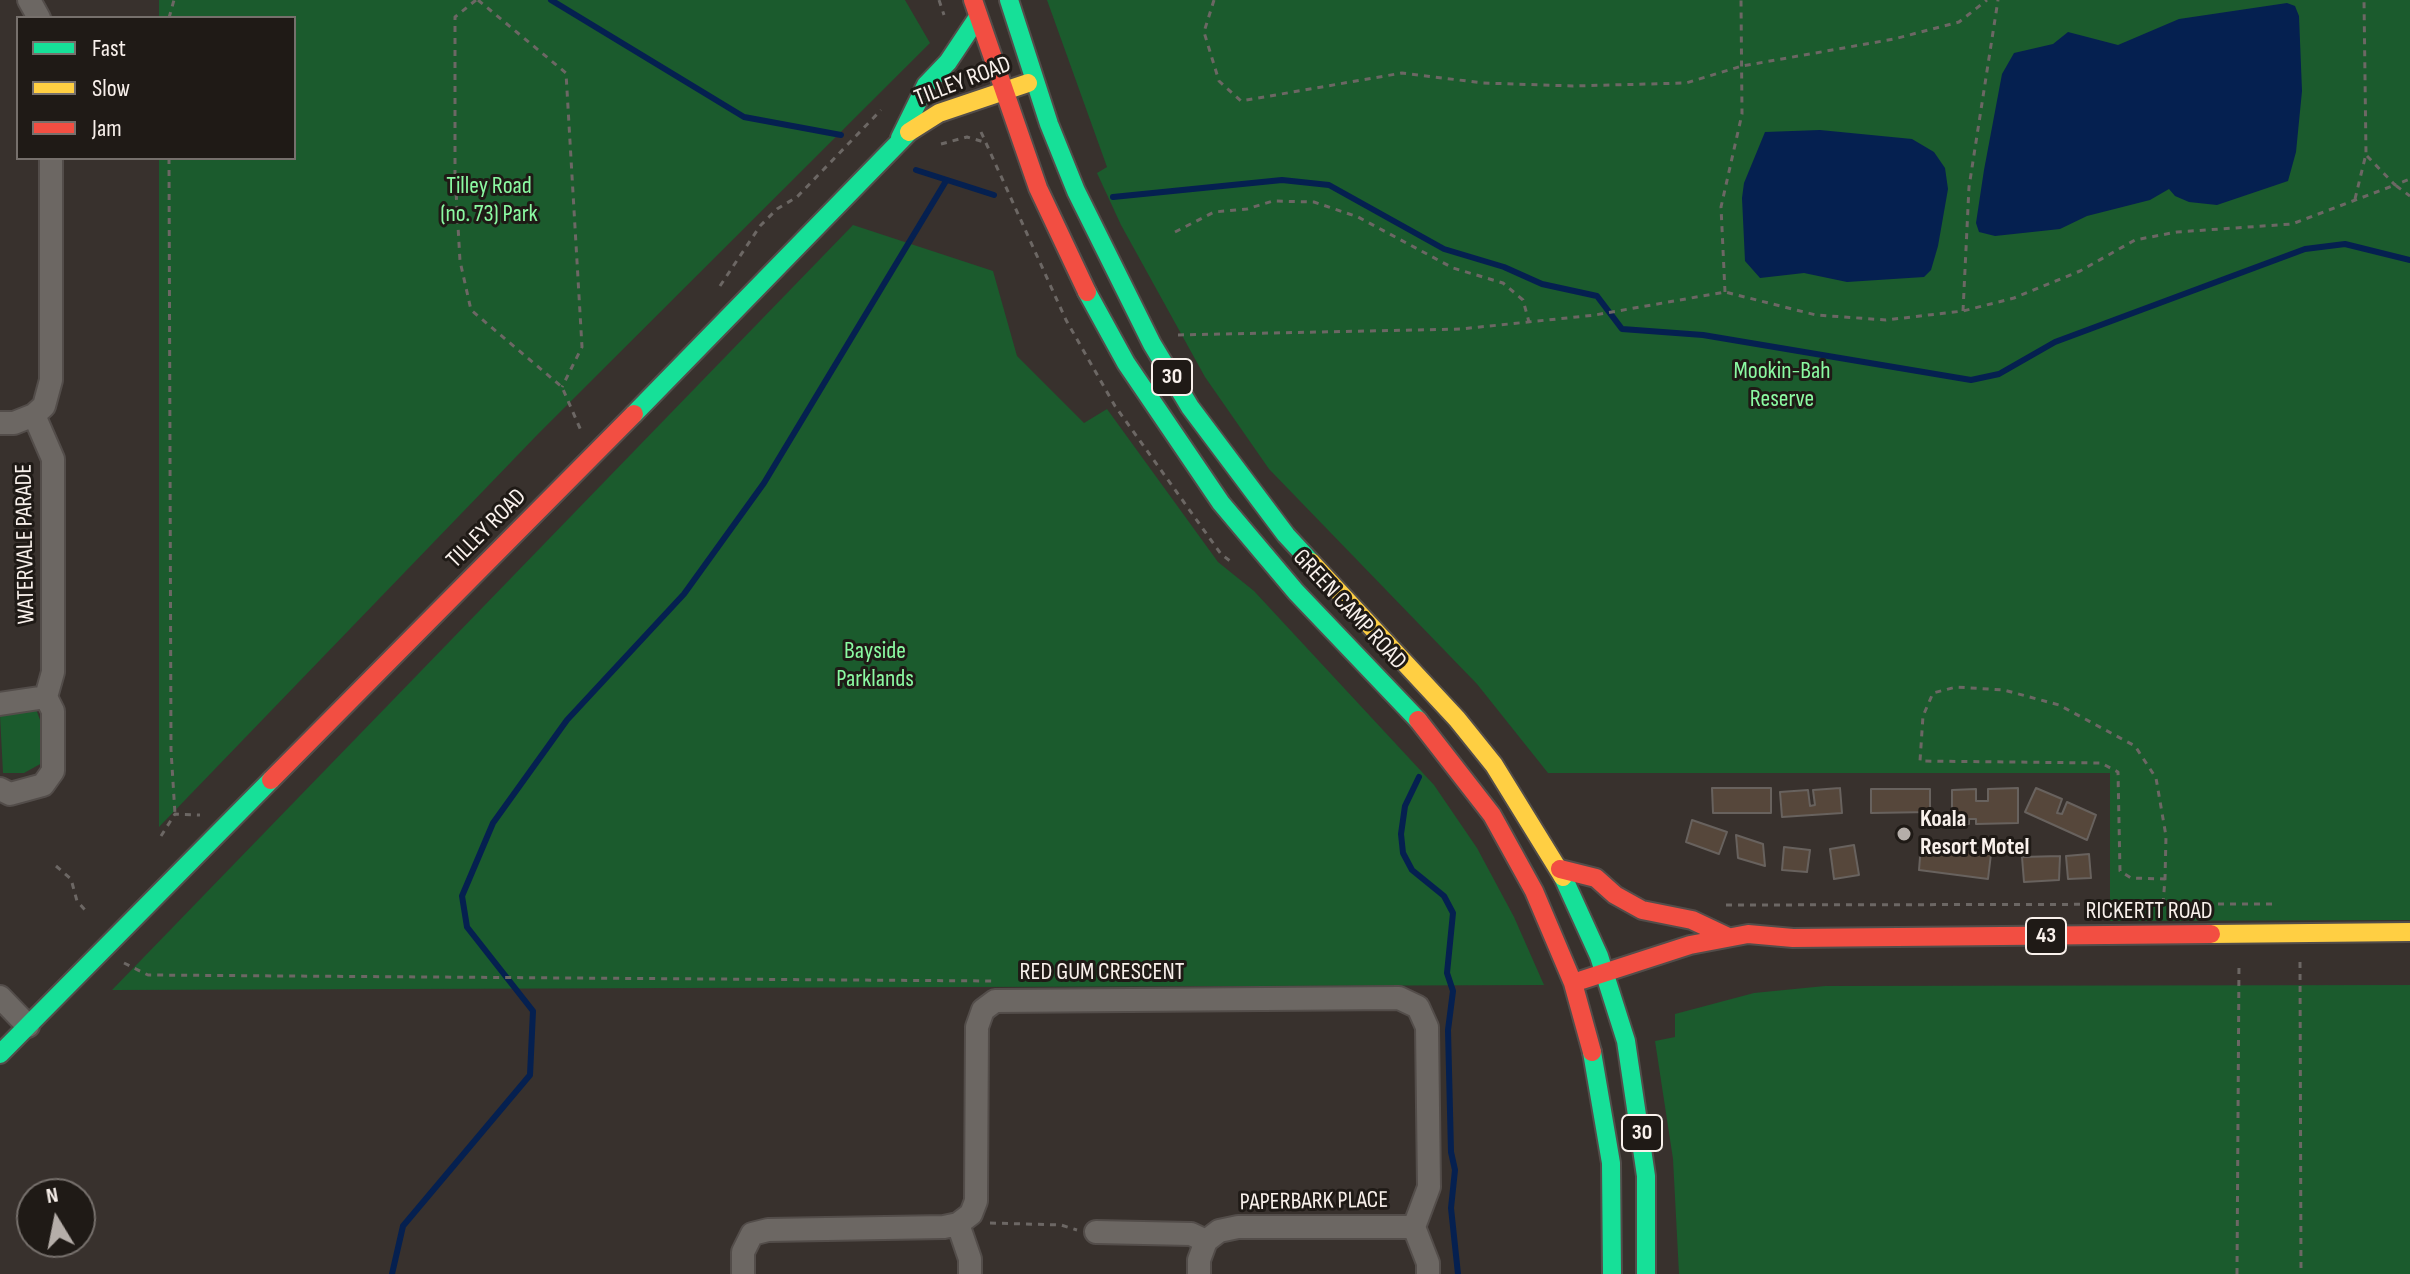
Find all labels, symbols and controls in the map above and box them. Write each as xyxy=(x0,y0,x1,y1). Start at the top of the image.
legend xyxy=(16,16,296,160)
text: Fast xyxy=(92,34,126,63)
street label: TILLEY ROAD xyxy=(911,50,1015,114)
text: Slow xyxy=(92,74,130,103)
text: Jam xyxy=(92,114,122,143)
park label: Tilley Road (no. 73) Park xyxy=(440,173,538,229)
park label: Mookin-Bah Reserve xyxy=(1733,358,1831,414)
road number: 30 xyxy=(1152,359,1192,395)
street label: WATERVALE PARADE xyxy=(10,463,42,625)
street label: TILLEY ROAD xyxy=(441,483,533,575)
street label: GREEN CAMP ROAD xyxy=(1286,544,1412,676)
park label: Bayside Parklands xyxy=(836,638,914,694)
place label: Koala Resort Motel xyxy=(1920,806,2029,862)
marker: Koala Resort Motel xyxy=(1895,825,1913,843)
street label: RICKERTT ROAD xyxy=(2085,898,2213,926)
road number: 43 xyxy=(2026,918,2066,954)
street label: RED GUM CRESCENT xyxy=(1020,959,1184,987)
road number: 30 xyxy=(1622,1115,1662,1151)
north arrow xyxy=(16,1178,96,1258)
text: N xyxy=(44,1182,60,1210)
street label: PAPERBARK PLACE xyxy=(1239,1186,1389,1218)

